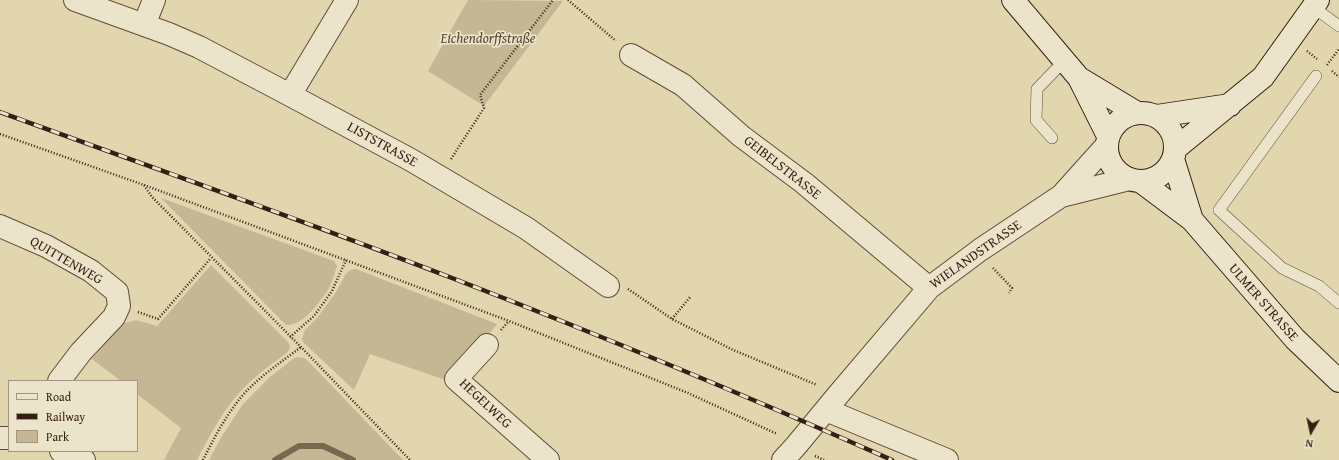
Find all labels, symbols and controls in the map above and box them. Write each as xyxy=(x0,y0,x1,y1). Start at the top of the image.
park label: Eichendorffstraße xyxy=(441,31,535,47)
street label: LISTSTRASSE xyxy=(344,119,420,171)
street label: GEIBELSTRASSE xyxy=(740,133,824,203)
street label: WIELANDSTRASSE xyxy=(927,217,1025,293)
street label: QUITTENWEG xyxy=(27,233,105,289)
street label: ULMER STRASSE xyxy=(1225,261,1301,345)
street label: HEGELWEG xyxy=(455,376,515,432)
legend xyxy=(8,380,138,452)
text: Road xyxy=(46,388,71,405)
text: Railway xyxy=(46,408,85,425)
north arrow xyxy=(1291,412,1331,452)
text: Park xyxy=(46,428,69,445)
text: N xyxy=(1304,435,1314,452)

